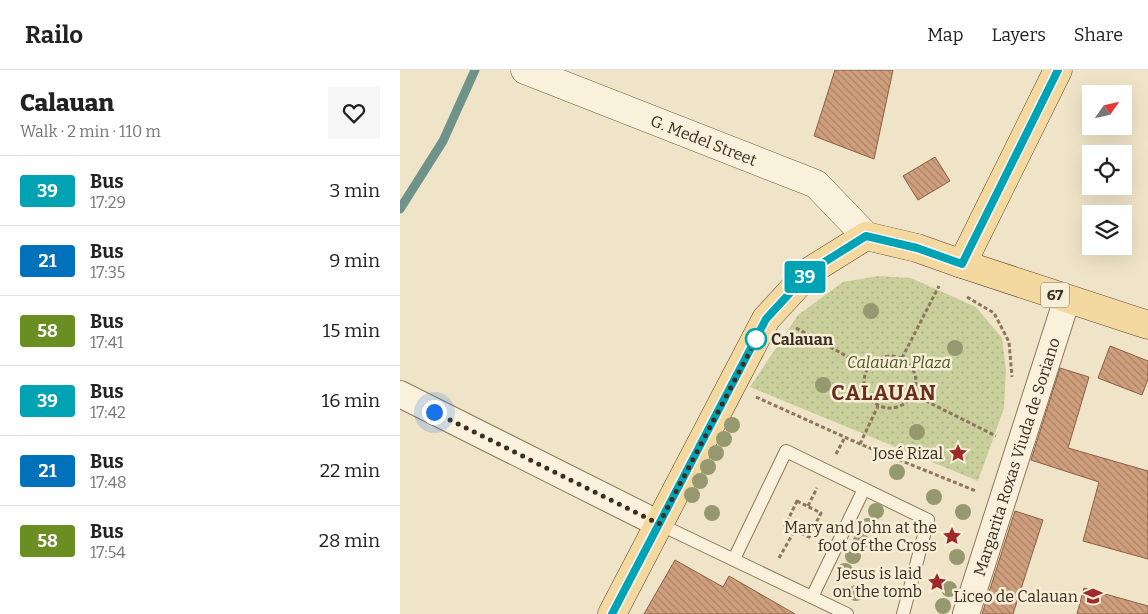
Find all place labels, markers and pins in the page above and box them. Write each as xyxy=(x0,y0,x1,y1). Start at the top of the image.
marker: Calauan xyxy=(745,328,767,350)
place label: Calauan xyxy=(771,330,834,349)
place icon: José Rizal xyxy=(947,442,969,464)
place label: José Rizal xyxy=(872,444,943,463)
place label: Mary and John at the foot of the Cross xyxy=(784,518,937,555)
place icon: Mary and John at the foot of the Cross xyxy=(941,525,963,547)
place label: Jesus is laid on the tomb xyxy=(833,564,923,601)
place icon: Jesus is laid on the tomb xyxy=(926,571,948,593)
school or university icon: Liceo de Calauan xyxy=(1082,585,1104,607)
place label: Liceo de Calauan xyxy=(953,587,1078,606)

